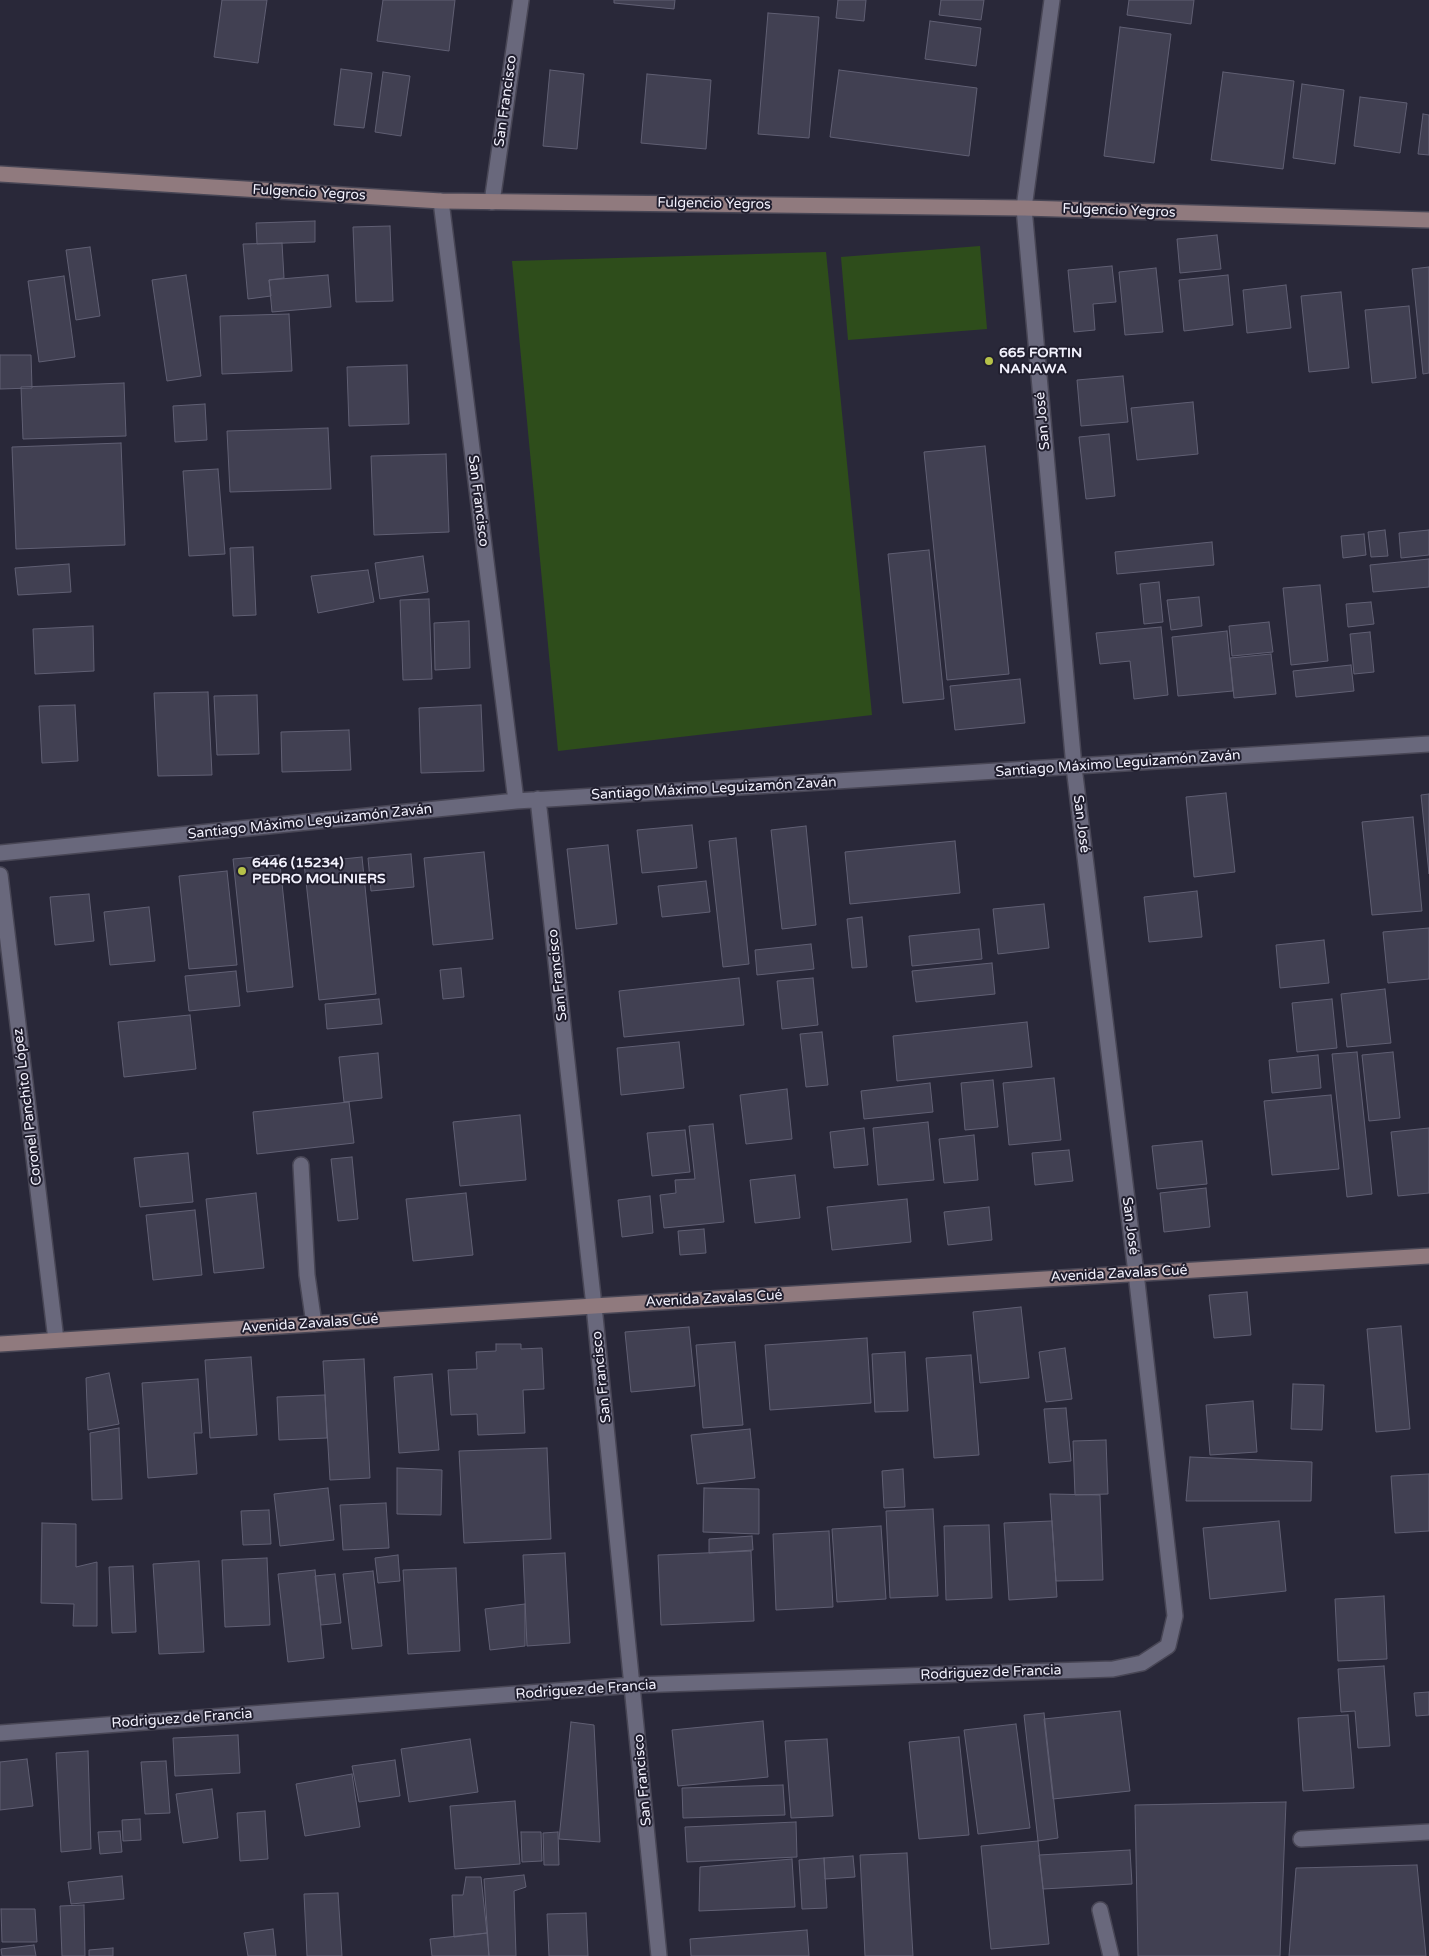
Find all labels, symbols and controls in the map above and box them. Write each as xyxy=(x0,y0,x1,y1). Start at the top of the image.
street label: San Francisco xyxy=(491,54,521,148)
street label: Fulgencio Yegros xyxy=(252,182,366,204)
street label: Fulgencio Yegros xyxy=(657,195,771,213)
street label: Fulgencio Yegros xyxy=(1062,201,1176,221)
place label: 665 FORTIN NANAWA xyxy=(999,345,1082,378)
marker: 665 FORTIN NANAWA xyxy=(983,355,995,367)
street label: San José xyxy=(1032,391,1054,451)
street label: San Francisco xyxy=(464,454,492,548)
street label: Santiago Máximo Leguizamón Zaván xyxy=(995,747,1241,781)
street label: Santiago Máximo Leguizamón Zaván xyxy=(591,774,837,804)
street label: San José xyxy=(1069,794,1093,854)
street label: Santiago Máximo Leguizamón Zaván xyxy=(187,801,433,843)
place label: 6446 (15234) PEDRO MOLINIERS xyxy=(252,855,386,888)
marker: 6446 (15234) PEDRO MOLINIERS xyxy=(236,865,248,877)
street label: San Francisco xyxy=(545,928,571,1022)
street label: Coronel Panchito López xyxy=(10,1028,46,1186)
street label: San José xyxy=(1118,1196,1142,1256)
street label: Avenida Zavalas Cué xyxy=(1050,1262,1188,1286)
street label: Avenida Zavalas Cué xyxy=(645,1287,783,1311)
street label: Avenida Zavalas Cué xyxy=(241,1311,379,1337)
street label: San Francisco xyxy=(589,1330,615,1424)
street label: Rodriguez de Francia xyxy=(920,1662,1062,1684)
street label: Rodriguez de Francia xyxy=(515,1677,657,1703)
street label: Rodriguez de Francia xyxy=(111,1706,253,1732)
street label: San Francisco xyxy=(631,1733,655,1827)

